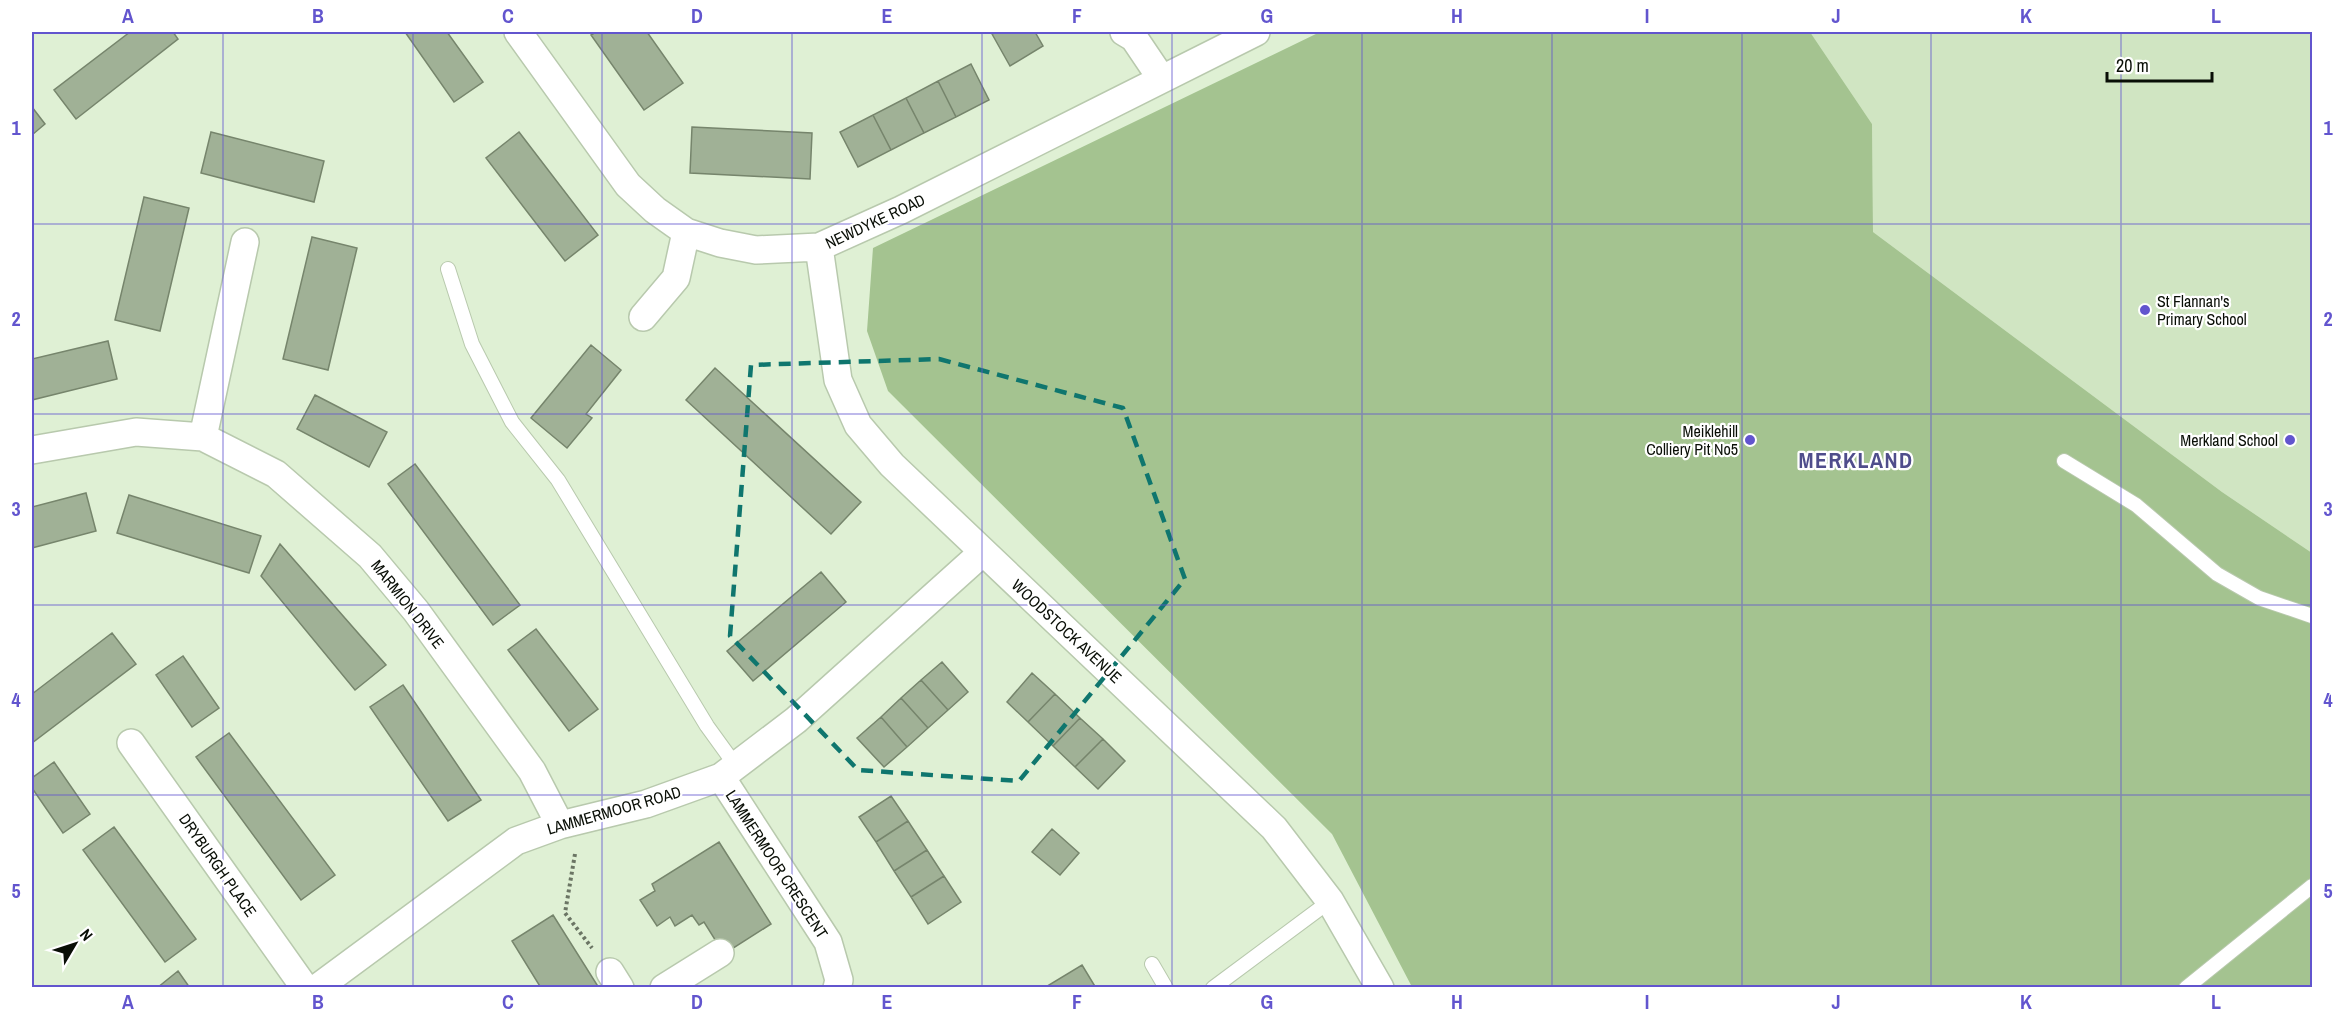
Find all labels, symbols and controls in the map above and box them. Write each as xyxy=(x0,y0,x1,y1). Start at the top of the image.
text: A xyxy=(122,2,134,29)
text: B xyxy=(312,2,324,29)
text: C xyxy=(502,2,514,29)
text: D xyxy=(691,2,703,29)
text: E xyxy=(882,2,893,29)
text: F xyxy=(1072,2,1082,29)
text: G xyxy=(1261,2,1273,29)
text: H xyxy=(1451,2,1463,29)
text: I xyxy=(1645,2,1649,29)
text: J xyxy=(1831,2,1841,29)
text: K xyxy=(2020,2,2032,29)
text: L xyxy=(2211,2,2221,29)
scale bar xyxy=(2107,45,2212,83)
text: 20 m xyxy=(2116,53,2149,78)
text: 1 xyxy=(11,114,21,141)
text: 1 xyxy=(2323,114,2333,141)
street label: NEWDYKE ROAD xyxy=(821,188,929,254)
place label: St Flannan's Primary School xyxy=(2157,290,2247,330)
marker: St Flannan's Primary School xyxy=(2138,303,2152,317)
text: 2 xyxy=(11,305,21,332)
text: 2 xyxy=(2323,305,2333,332)
place label: Meiklehill Colliery Pit No5 xyxy=(1646,420,1738,460)
place label: Merkland School xyxy=(2180,429,2278,451)
marker: Meiklehill Colliery Pit No5 xyxy=(1743,433,1757,447)
marker: Merkland School xyxy=(2283,433,2297,447)
district label: MERKLAND xyxy=(1798,445,1914,475)
text: 3 xyxy=(11,495,21,522)
text: 3 xyxy=(2323,495,2333,522)
street label: MARMION DRIVE xyxy=(366,555,450,653)
street label: WOODSTOCK AVENUE xyxy=(1007,574,1127,688)
text: 4 xyxy=(11,686,21,713)
text: 4 xyxy=(2323,686,2333,713)
street label: LAMMERMOOR ROAD xyxy=(544,780,684,840)
street label: LAMMERMOOR CRESCENT xyxy=(721,786,833,942)
street label: DRYBURGH PLACE xyxy=(174,809,262,921)
text: 5 xyxy=(11,877,21,904)
text: 5 xyxy=(2323,877,2333,904)
north arrow xyxy=(45,914,105,974)
text: N xyxy=(75,924,98,945)
text: A xyxy=(122,988,134,1015)
text: B xyxy=(312,988,324,1015)
text: C xyxy=(502,988,514,1015)
text: D xyxy=(691,988,703,1015)
text: E xyxy=(882,988,893,1015)
text: F xyxy=(1072,988,1082,1015)
text: G xyxy=(1261,988,1273,1015)
text: H xyxy=(1451,988,1463,1015)
text: I xyxy=(1645,988,1649,1015)
text: J xyxy=(1831,988,1841,1015)
text: K xyxy=(2020,988,2032,1015)
text: L xyxy=(2211,988,2221,1015)

